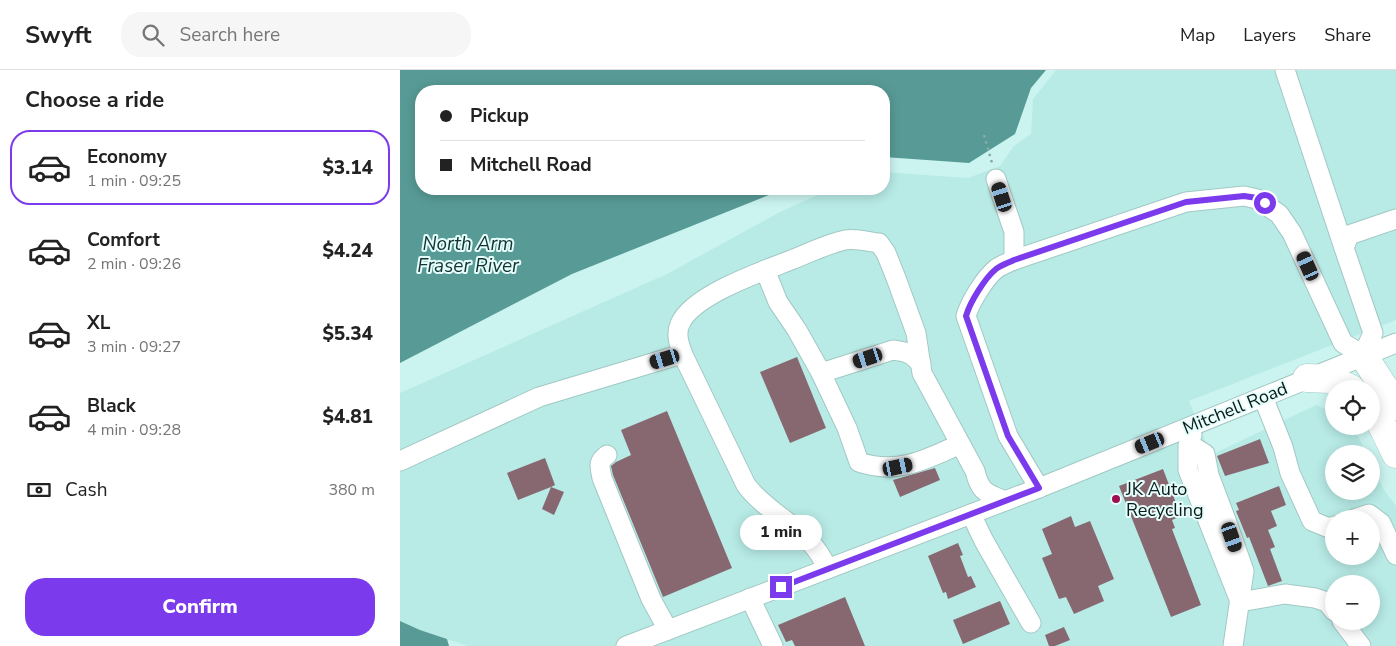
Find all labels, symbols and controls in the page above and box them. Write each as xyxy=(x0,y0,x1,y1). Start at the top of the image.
search box xyxy=(121,12,471,57)
text: Swyft xyxy=(25,19,91,51)
icon: search xyxy=(139,21,167,49)
text: Search here xyxy=(179,22,280,48)
text: Map xyxy=(1180,23,1215,47)
text: Layers xyxy=(1243,23,1296,47)
text: Share xyxy=(1324,23,1371,47)
text: Choose a ride xyxy=(25,85,164,115)
text: Pickup xyxy=(470,103,529,129)
text: Economy xyxy=(87,144,167,170)
icon: car xyxy=(27,145,72,190)
text: Mitchell Road xyxy=(470,152,592,178)
text: $3.14 xyxy=(322,155,373,181)
text: 1 min · 09:25 xyxy=(87,170,181,192)
car xyxy=(990,180,1013,214)
route start xyxy=(1254,192,1276,214)
text: Comfort xyxy=(87,227,160,253)
icon: car xyxy=(27,228,72,273)
water label: North Arm Fraser River xyxy=(417,231,520,279)
text: $4.24 xyxy=(322,238,373,264)
car xyxy=(1295,249,1320,283)
text: 2 min · 09:26 xyxy=(87,253,181,275)
text: XL xyxy=(87,310,110,336)
icon: car xyxy=(27,311,72,356)
text: $5.34 xyxy=(322,321,373,347)
text: 3 min · 09:27 xyxy=(87,336,181,358)
car xyxy=(851,346,884,370)
car xyxy=(648,347,681,371)
street label: Mitchell Road xyxy=(1179,376,1291,440)
map controls xyxy=(1325,380,1380,630)
button: locate xyxy=(1325,380,1380,435)
text: Black xyxy=(87,393,136,419)
icon: car xyxy=(27,394,72,439)
text: $4.81 xyxy=(322,404,373,430)
text: 4 min · 09:28 xyxy=(87,419,181,441)
car xyxy=(1133,430,1166,456)
button: layers xyxy=(1325,445,1380,500)
car xyxy=(881,457,914,477)
icon: cash xyxy=(25,476,53,504)
text: Cash xyxy=(65,477,107,503)
place label: JK Auto Recycling xyxy=(1125,477,1204,522)
text: 380 m xyxy=(328,479,375,501)
marker: JK Auto Recycling xyxy=(1110,493,1122,505)
button: + xyxy=(1325,510,1380,565)
callout: 1 min xyxy=(740,514,822,550)
car xyxy=(1220,520,1243,554)
text: 1 min xyxy=(760,521,802,543)
button: − xyxy=(1325,575,1380,630)
route end xyxy=(770,576,792,598)
button: Confirm xyxy=(25,578,375,636)

